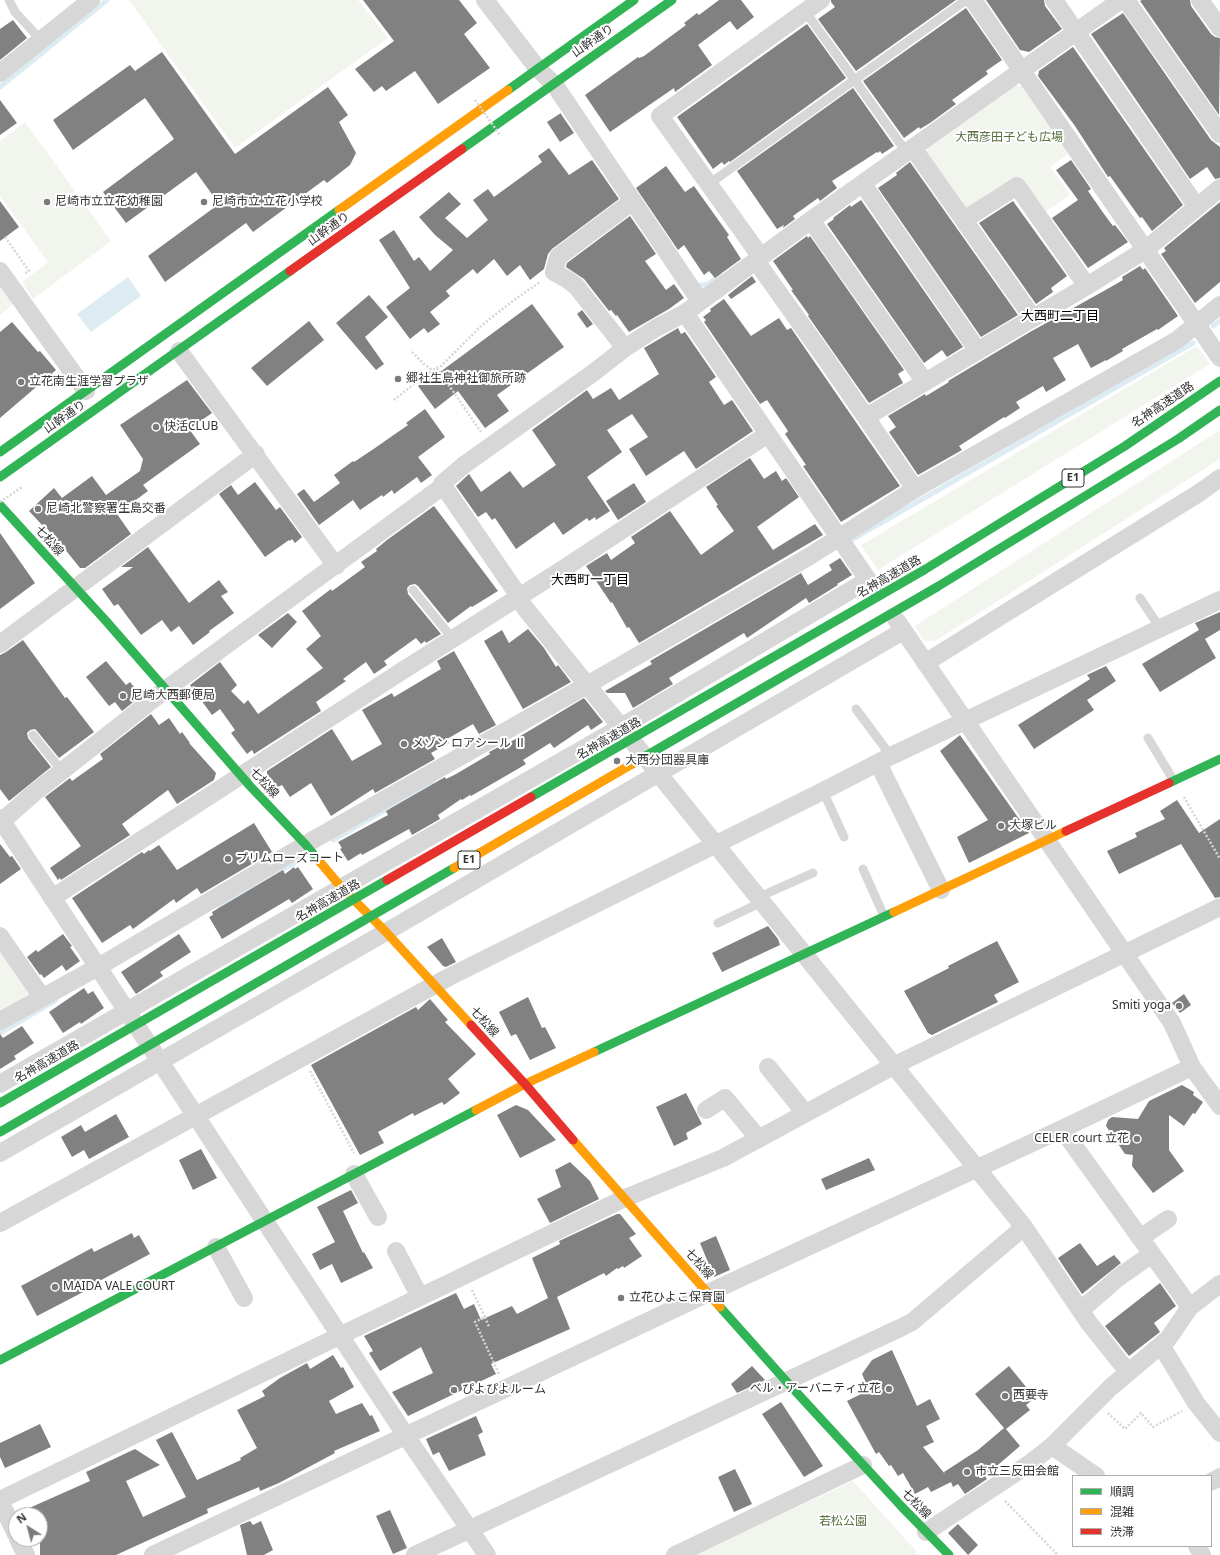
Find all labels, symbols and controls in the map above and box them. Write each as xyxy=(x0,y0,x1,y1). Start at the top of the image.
street label: 山幹通り xyxy=(569,21,617,61)
park label: 大西彦田子ども広場 xyxy=(955,131,1063,145)
place label: 尼崎市立立花幼稚園 xyxy=(55,195,163,209)
place label: 尼崎市立 立花小学校 xyxy=(212,195,323,209)
marker: 尼崎市立立花幼稚園 xyxy=(42,197,52,207)
marker: 尼崎市立 立花小学校 xyxy=(199,197,209,207)
street label: 山幹通り xyxy=(305,209,353,249)
district label: 大西町二丁目 xyxy=(1021,308,1099,324)
place label: 郷社生島神社御旅所跡 xyxy=(406,372,526,386)
marker: 郷社生島神社御旅所跡 xyxy=(393,374,403,384)
place label: 立花南生涯学習プラザ xyxy=(29,375,149,389)
marker: 立花南生涯学習プラザ xyxy=(16,377,26,387)
street label: 名神高速道路 xyxy=(1129,379,1197,431)
street label: 山幹通り xyxy=(41,397,89,437)
place label: 快活CLUB xyxy=(164,420,218,434)
marker: 快活CLUB xyxy=(151,422,161,432)
road number: E1 xyxy=(1062,469,1084,487)
place label: 尼崎北警察署生島交番 xyxy=(46,502,166,516)
marker: 尼崎北警察署生島交番 xyxy=(33,504,43,514)
street label: 七松線 xyxy=(32,523,66,559)
street label: 名神高速道路 xyxy=(854,553,924,601)
district label: 大西町一丁目 xyxy=(551,572,629,588)
place label: 尼崎大西郵便局 xyxy=(131,689,215,703)
marker: 尼崎大西郵便局 xyxy=(118,691,128,701)
street label: 名神高速道路 xyxy=(574,715,644,763)
place label: メゾン ロアシール Ⅱ xyxy=(412,737,526,751)
marker: メゾン ロアシール Ⅱ xyxy=(399,739,409,749)
place label: 大西分団器具庫 xyxy=(625,754,709,768)
marker: 大西分団器具庫 xyxy=(612,756,622,766)
street label: 七松線 xyxy=(246,765,282,801)
place label: 大塚ビル xyxy=(1009,819,1057,833)
marker: 大塚ビル xyxy=(996,821,1006,831)
road number: E1 xyxy=(458,851,480,869)
place label: プリムローズコート xyxy=(236,852,344,866)
marker: プリムローズコート xyxy=(223,854,233,864)
street label: 名神高速道路 xyxy=(293,877,363,925)
place label: Smiti yoga xyxy=(1112,999,1171,1013)
marker: Smiti yoga xyxy=(1174,1001,1184,1011)
street label: 七松線 xyxy=(467,1004,501,1040)
street label: 名神高速道路 xyxy=(12,1038,82,1086)
place label: CELER court 立花 xyxy=(1034,1132,1129,1146)
marker: CELER court 立花 xyxy=(1132,1134,1142,1144)
street label: 七松線 xyxy=(682,1246,716,1282)
place label: MAIDA VALE COURT xyxy=(63,1280,175,1294)
marker: MAIDA VALE COURT xyxy=(50,1282,60,1292)
place label: 立花ひよこ保育園 xyxy=(629,1291,725,1305)
marker: 立花ひよこ保育園 xyxy=(616,1293,626,1303)
place label: ベル・アーバニティ立花 xyxy=(750,1382,881,1396)
place label: ぴよぴよルーム xyxy=(462,1383,546,1397)
marker: ベル・アーバニティ立花 xyxy=(884,1384,894,1394)
marker: ぴよぴよルーム xyxy=(449,1385,459,1395)
place label: 西要寺 xyxy=(1013,1389,1049,1403)
marker: 西要寺 xyxy=(1000,1391,1010,1401)
place label: 市立三反田会館 xyxy=(975,1465,1059,1479)
marker: 市立三反田会館 xyxy=(962,1467,972,1477)
legend xyxy=(1072,1475,1212,1547)
text: 順調 xyxy=(1110,1483,1134,1500)
street label: 七松線 xyxy=(898,1486,934,1522)
text: 混雑 xyxy=(1110,1503,1134,1520)
north arrow xyxy=(8,1507,48,1547)
text: N xyxy=(13,1509,29,1526)
park label: 若松公園 xyxy=(819,1515,867,1529)
text: 渋滞 xyxy=(1110,1523,1134,1540)

